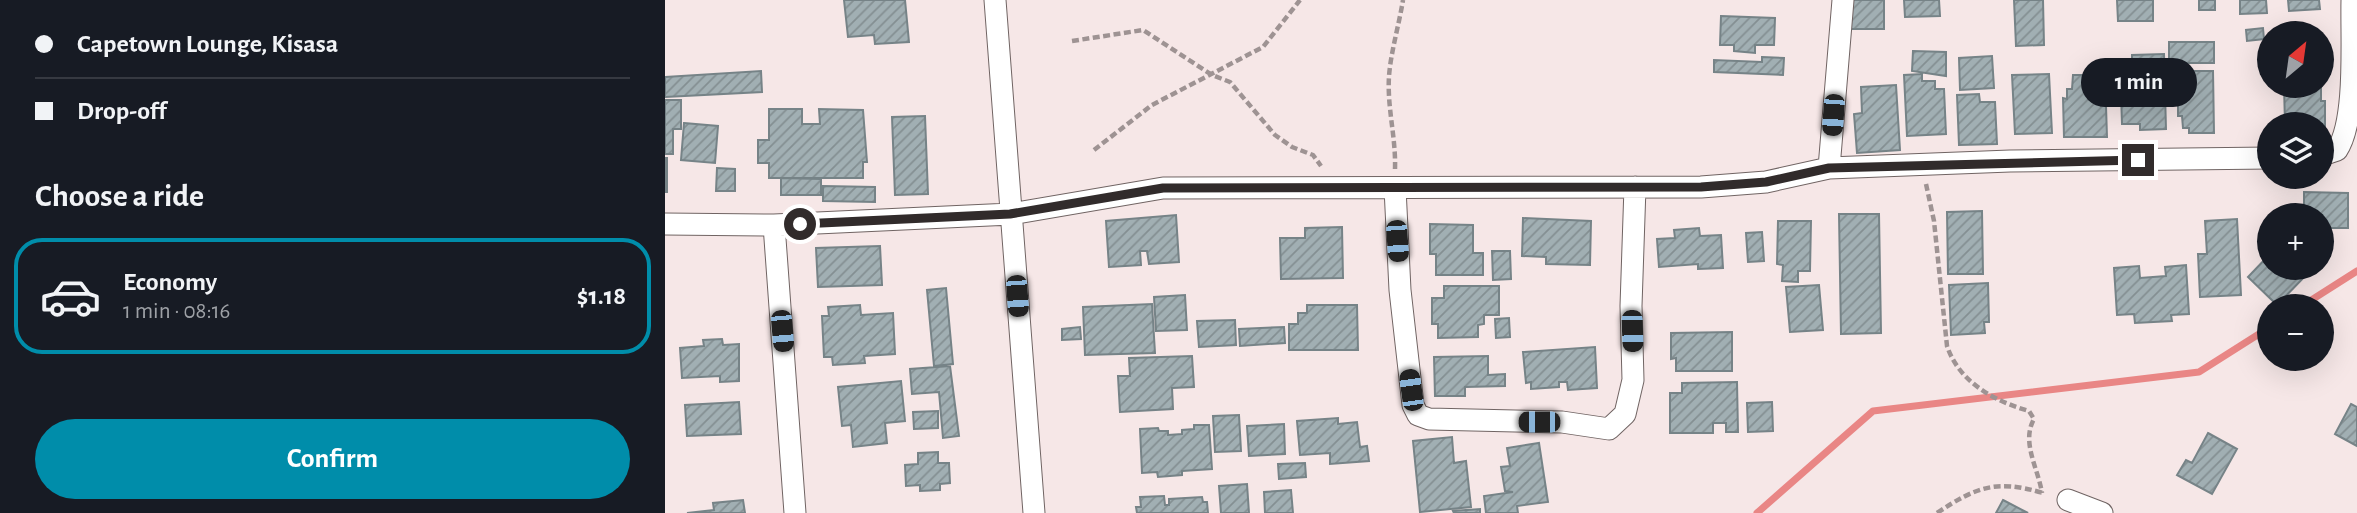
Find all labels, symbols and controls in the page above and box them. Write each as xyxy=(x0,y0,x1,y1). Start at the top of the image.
north arrow xyxy=(2257,21,2335,98)
map controls xyxy=(2257,21,2334,371)
text: Capetown Lounge, Kisasa xyxy=(77,31,338,57)
callout: 1 min xyxy=(2080,58,2196,108)
text: 1 min xyxy=(2115,71,2163,94)
car xyxy=(1822,93,1845,137)
text: Drop-off xyxy=(77,98,166,124)
button: layers xyxy=(2257,112,2334,189)
route end xyxy=(2122,144,2154,176)
text: Choose a ride xyxy=(35,180,204,212)
button: + xyxy=(2257,203,2334,280)
route start xyxy=(784,208,816,240)
car xyxy=(1386,219,1409,263)
icon: car xyxy=(39,265,102,328)
text: Economy xyxy=(123,269,217,295)
car xyxy=(1006,274,1029,318)
text: $1.18 xyxy=(577,283,626,309)
button: − xyxy=(2257,294,2334,371)
text: 1 min · 08:16 xyxy=(123,300,230,323)
car xyxy=(770,309,795,353)
car xyxy=(1621,310,1644,352)
car xyxy=(1398,368,1425,412)
car xyxy=(1519,412,1561,433)
button: Confirm xyxy=(35,419,630,499)

